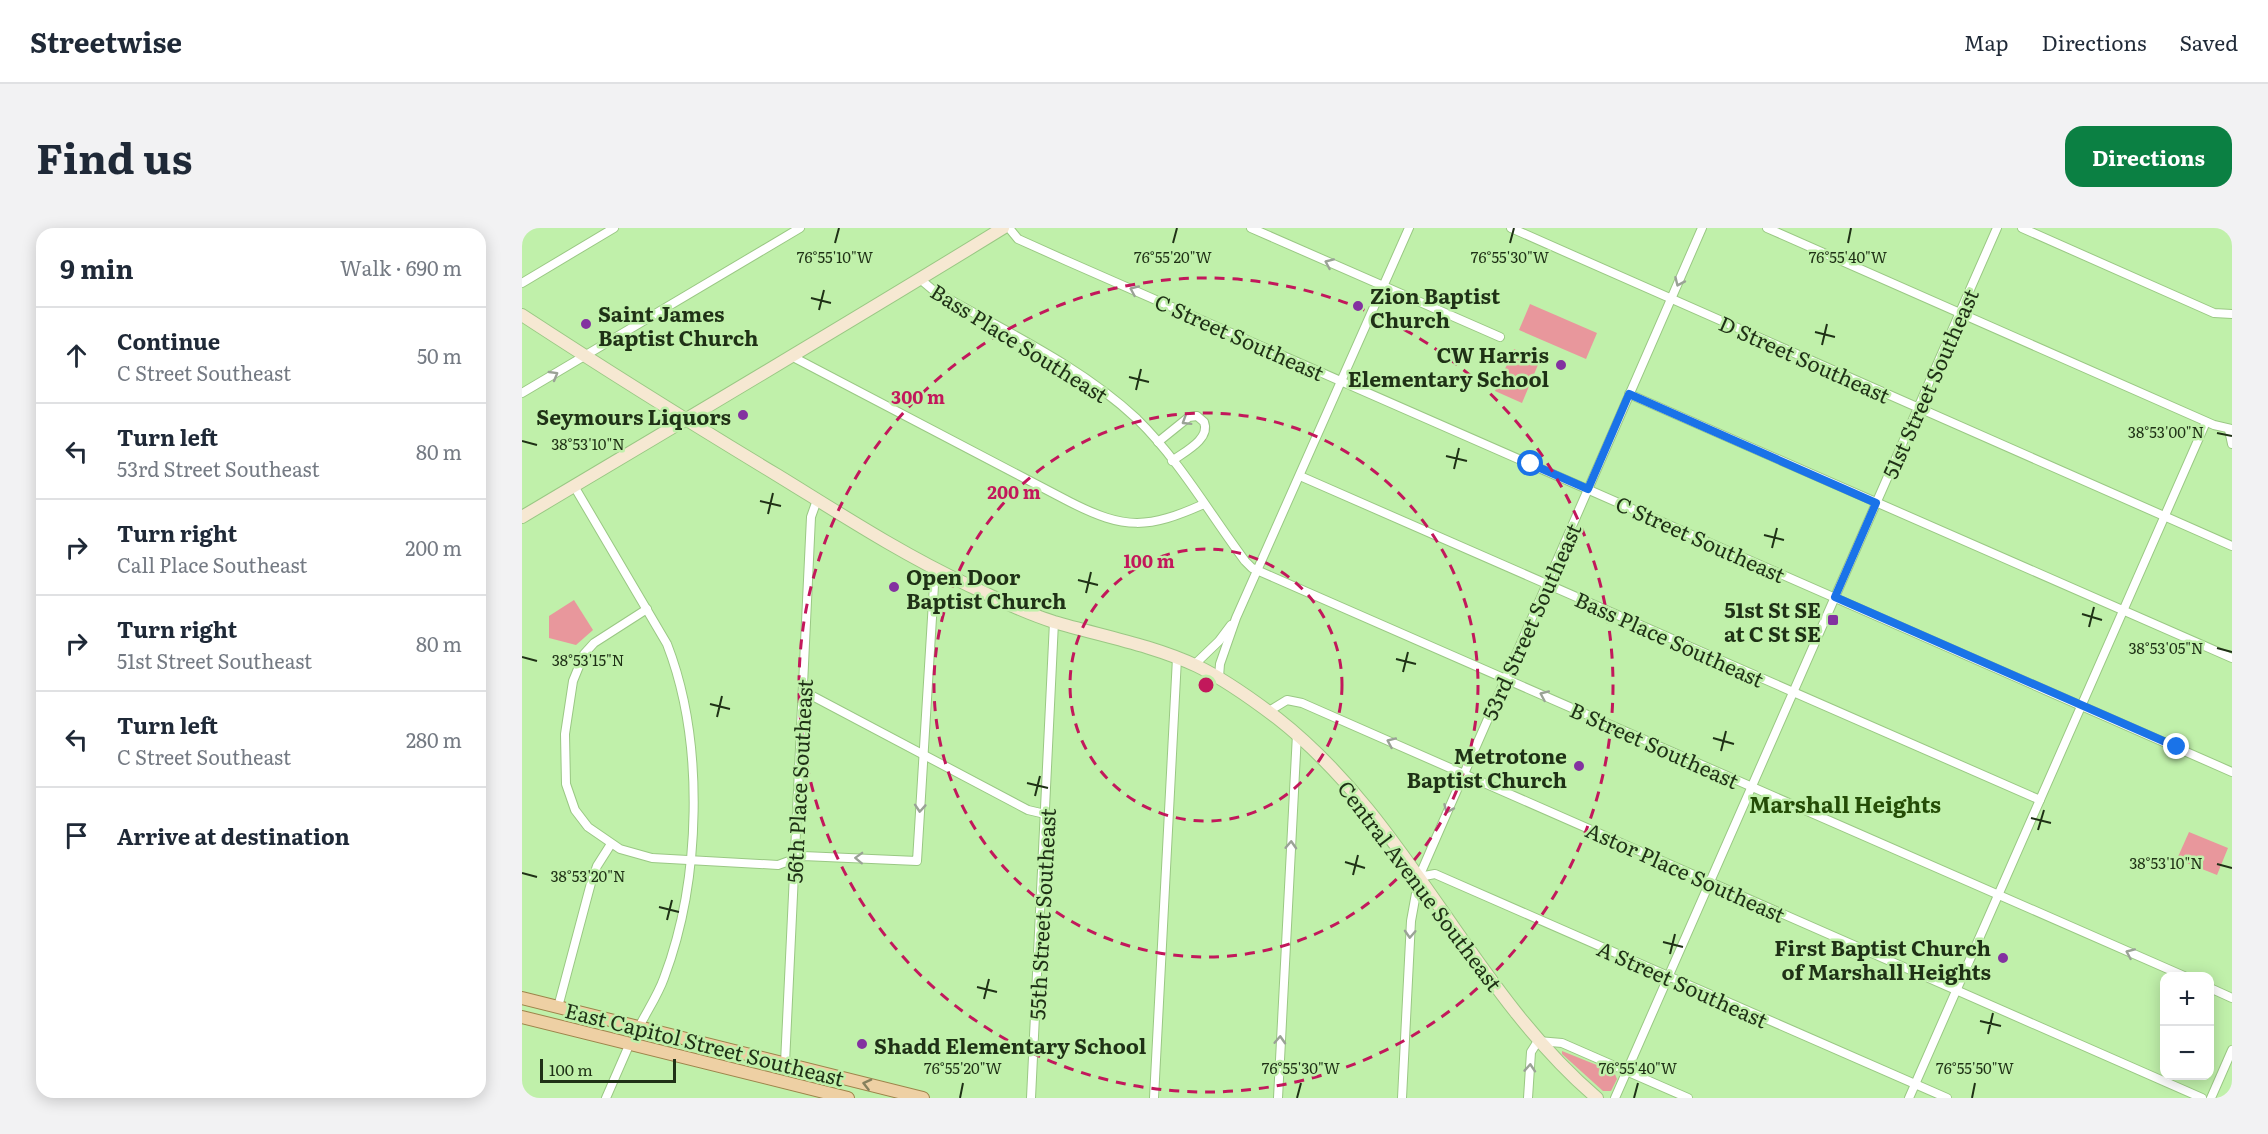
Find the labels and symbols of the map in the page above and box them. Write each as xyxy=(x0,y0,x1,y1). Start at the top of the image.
text: 76°55'10"W xyxy=(797,245,874,268)
text: 76°55'20"W xyxy=(1134,245,1213,268)
text: 76°55'30"W xyxy=(1471,245,1550,268)
text: 76°55'40"W xyxy=(1809,245,1888,268)
one-way arrow xyxy=(1325,258,1336,270)
street label: Bass Place Southeast xyxy=(925,275,1115,409)
one-way arrow xyxy=(1674,275,1686,286)
place label: Zion Baptist Church xyxy=(1370,279,1501,334)
street label: 51st Street Southeast xyxy=(1873,283,1985,483)
one-way arrow xyxy=(1130,285,1141,297)
street label: C Street Southeast xyxy=(1150,285,1330,388)
place label: Saint James Baptist Church xyxy=(598,297,759,352)
marker: Zion Baptist Church xyxy=(1351,299,1365,313)
street label: D Street Southeast xyxy=(1715,306,1896,410)
marker: Saint James Baptist Church xyxy=(579,317,593,331)
place label: CW Harris Elementary School xyxy=(1348,338,1549,393)
marker: CW Harris Elementary School xyxy=(1554,358,1568,372)
one-way arrow xyxy=(548,370,558,382)
text: 300 m xyxy=(891,383,945,410)
place label: Seymours Liquors xyxy=(536,400,731,431)
marker: Seymours Liquors xyxy=(736,408,750,422)
one-way arrow xyxy=(1181,414,1192,425)
text: 38°53'00"N xyxy=(2128,420,2204,443)
text: 38°53'10"N xyxy=(551,432,625,455)
route start xyxy=(1517,450,1543,476)
text: 200 m xyxy=(987,478,1041,505)
street label: C Street Southeast xyxy=(1611,487,1791,590)
street label: 53rd Street Southeast xyxy=(1473,517,1588,724)
text: 100 m xyxy=(1123,547,1175,574)
place label: Open Door Baptist Church xyxy=(906,560,1067,615)
marker: Open Door Baptist Church xyxy=(887,580,901,594)
street label: Bass Place Southeast xyxy=(1571,582,1770,694)
place label: 51st St SE at C St SE xyxy=(1724,593,1821,648)
marker: 51st St SE at C St SE xyxy=(1826,613,1840,627)
text: 38°53'05"N xyxy=(2128,636,2204,659)
text: 38°53'15"N xyxy=(552,648,624,671)
centre of rings xyxy=(1196,675,1216,695)
street label: 56th Place Southeast xyxy=(777,678,819,884)
one-way arrow xyxy=(1540,691,1551,703)
street label: B Street Southeast xyxy=(1566,693,1745,795)
route end xyxy=(2163,733,2189,759)
one-way arrow xyxy=(1386,737,1397,749)
place label: Metrotone Baptist Church xyxy=(1406,739,1567,794)
marker: Metrotone Baptist Church xyxy=(1572,759,1586,773)
street label: Central Avenue Southeast xyxy=(1331,773,1511,997)
district label: Marshall Heights xyxy=(1749,787,1941,820)
one-way arrow xyxy=(1443,802,1455,813)
one-way arrow xyxy=(914,803,927,812)
street label: 55th Street Southeast xyxy=(1020,807,1062,1021)
street label: Astor Place Southeast xyxy=(1581,813,1791,929)
one-way arrow xyxy=(1284,840,1297,849)
one-way arrow xyxy=(854,851,863,864)
text: 38°53'10"N xyxy=(2129,851,2203,874)
text: 38°53'20"N xyxy=(550,864,626,887)
one-way arrow xyxy=(1403,930,1416,939)
place label: First Baptist Church of Marshall Heights xyxy=(1774,931,1991,986)
street label: A Street Southeast xyxy=(1593,932,1774,1035)
one-way arrow xyxy=(2126,948,2137,960)
marker: First Baptist Church of Marshall Heights xyxy=(1996,951,2010,965)
street label: East Capitol Street Southeast xyxy=(562,993,848,1093)
place label: Shadd Elementary School xyxy=(874,1029,1147,1060)
one-way arrow xyxy=(1274,1035,1287,1044)
marker: Shadd Elementary School xyxy=(855,1037,869,1051)
scale bar xyxy=(540,1056,676,1084)
text: 76°55'20"W xyxy=(924,1056,1003,1079)
text: 76°55'30"W xyxy=(1262,1056,1341,1079)
text: 76°55'40"W xyxy=(1599,1056,1678,1079)
text: 76°55'50"W xyxy=(1936,1056,2015,1079)
one-way arrow xyxy=(1523,1064,1536,1073)
one-way arrow xyxy=(862,1078,872,1091)

